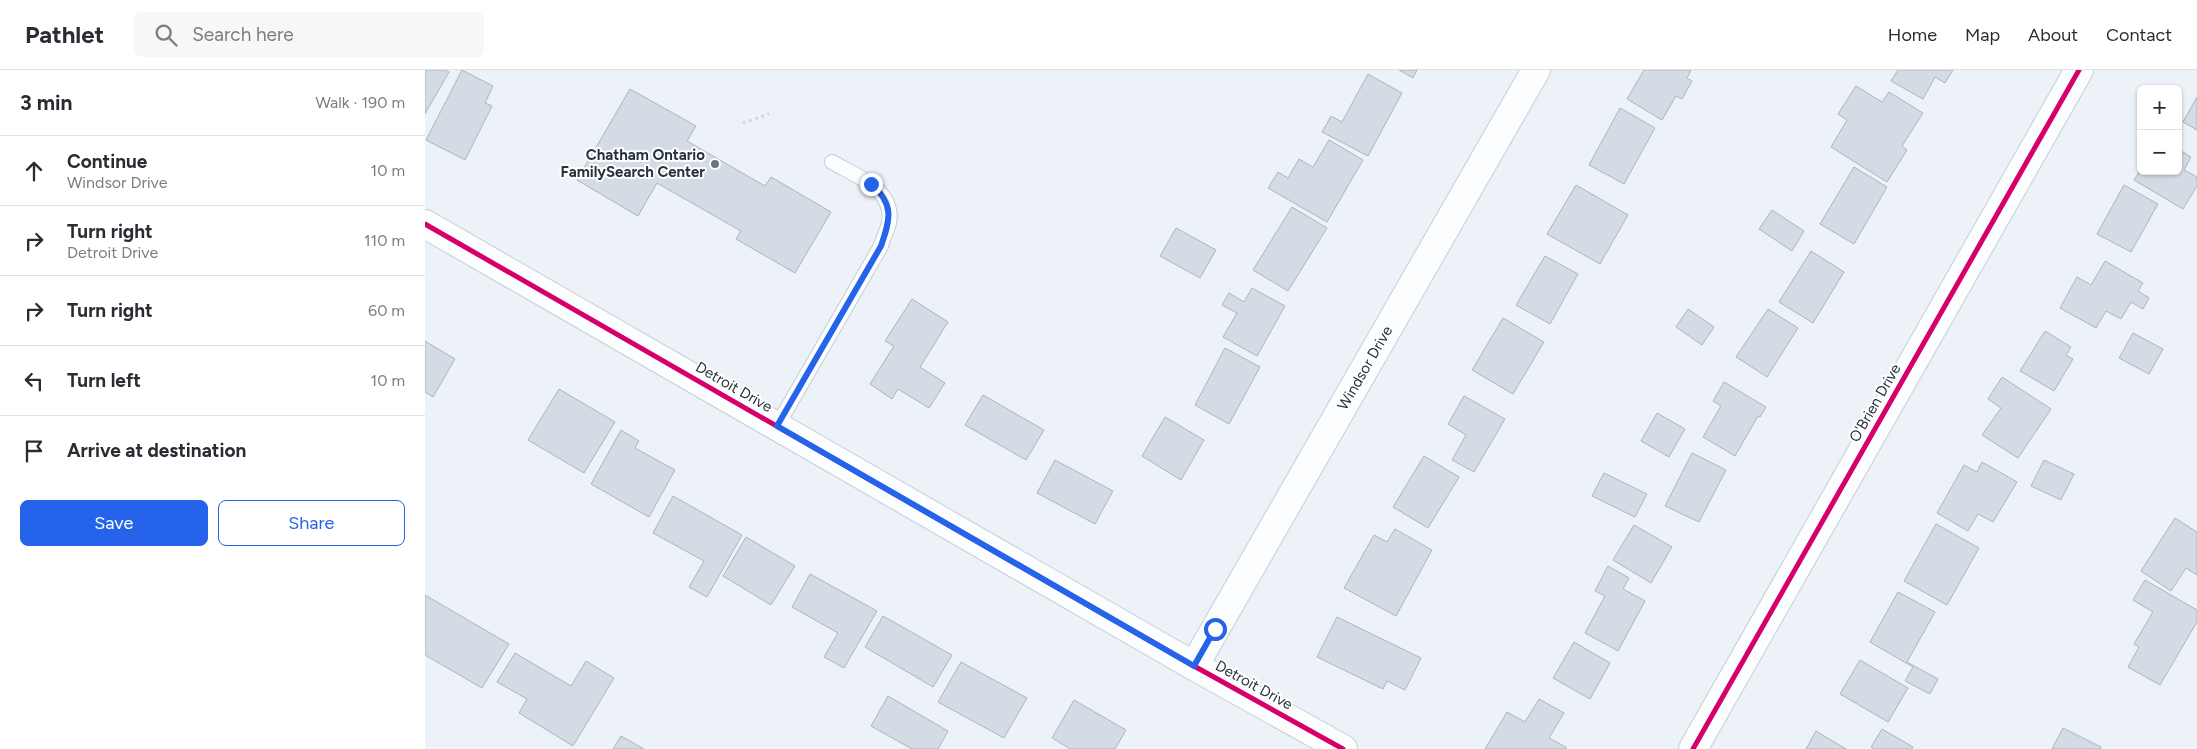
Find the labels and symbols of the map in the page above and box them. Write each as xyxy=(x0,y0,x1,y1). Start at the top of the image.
place label: Chatham Ontario FamilySearch Center xyxy=(560,146,705,181)
marker: Chatham Ontario FamilySearch Center xyxy=(709,158,721,170)
route end xyxy=(860,173,883,196)
street label: Windsor Drive xyxy=(1334,323,1396,413)
street label: Detroit Drive xyxy=(692,358,776,416)
street label: O'Brien Drive xyxy=(1845,361,1905,445)
route start xyxy=(1204,618,1227,641)
street label: Detroit Drive xyxy=(1212,656,1296,714)

